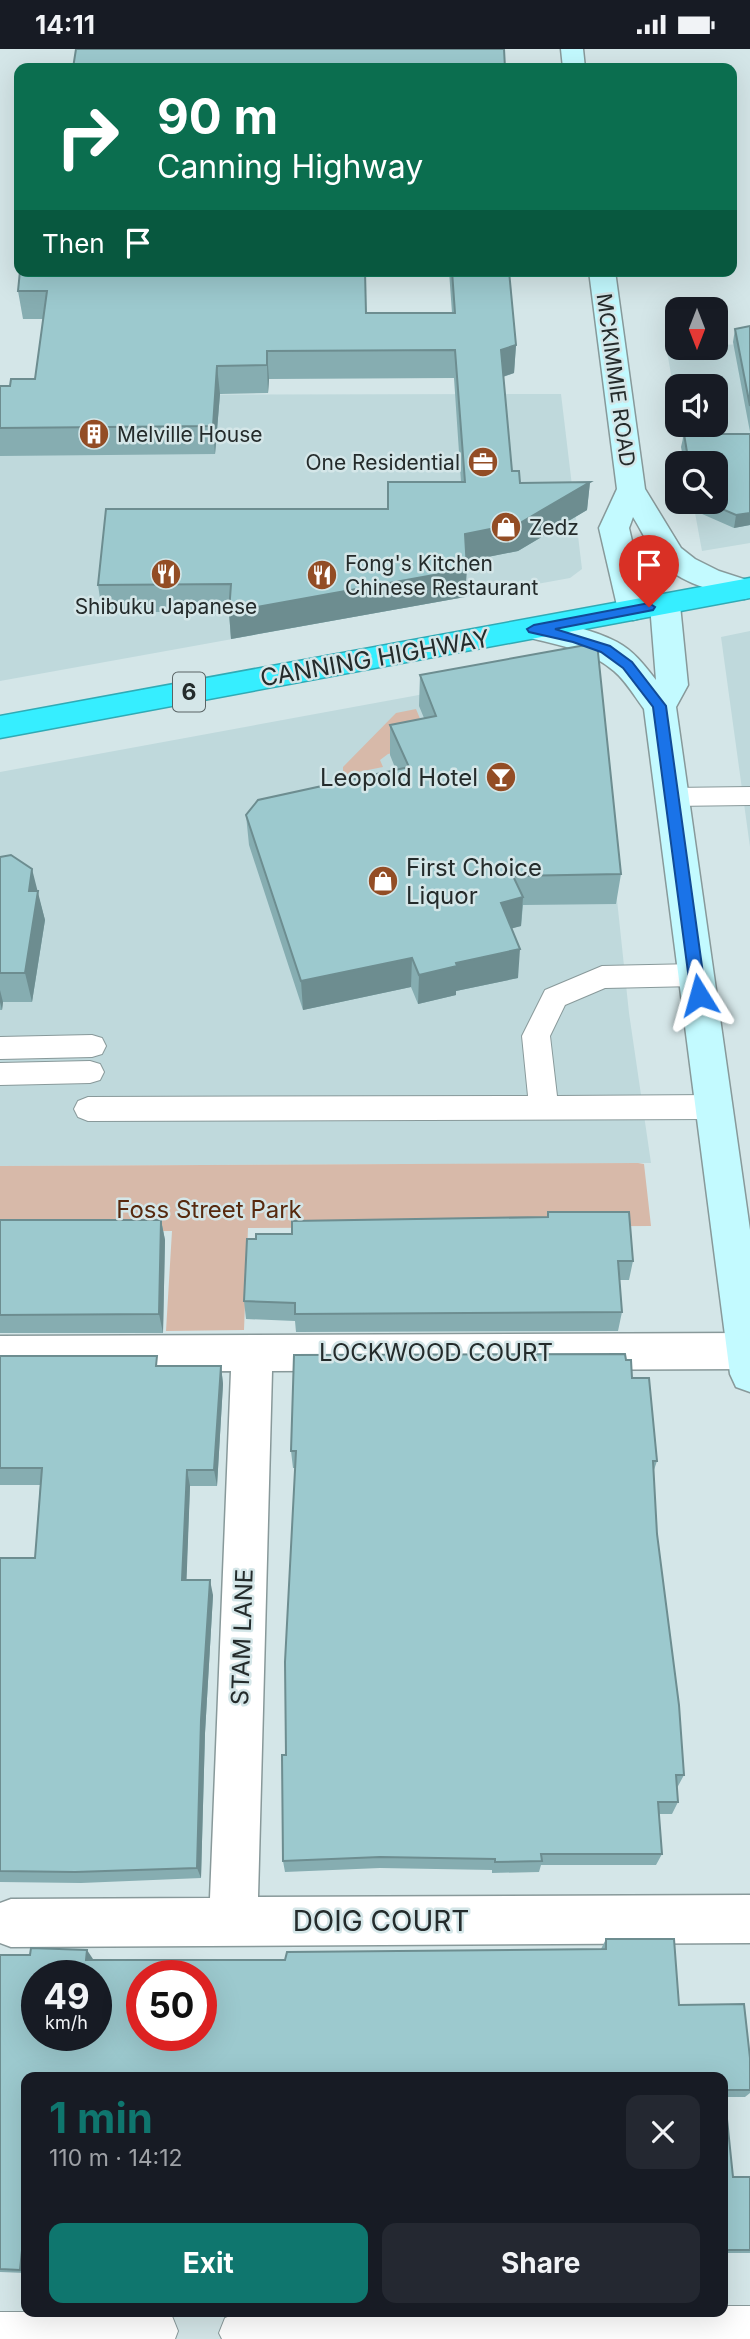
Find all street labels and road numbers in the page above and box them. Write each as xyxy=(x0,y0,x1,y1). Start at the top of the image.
street label: MCKIMMIE ROAD xyxy=(591,292,641,468)
street label: CANNING HIGHWAY xyxy=(258,624,492,692)
road number: 6 xyxy=(173,673,205,712)
street label: LOCKWOOD COURT xyxy=(319,1338,553,1367)
street label: STAM LANE xyxy=(225,1568,259,1706)
street label: DOIG COURT xyxy=(293,1904,469,1938)

